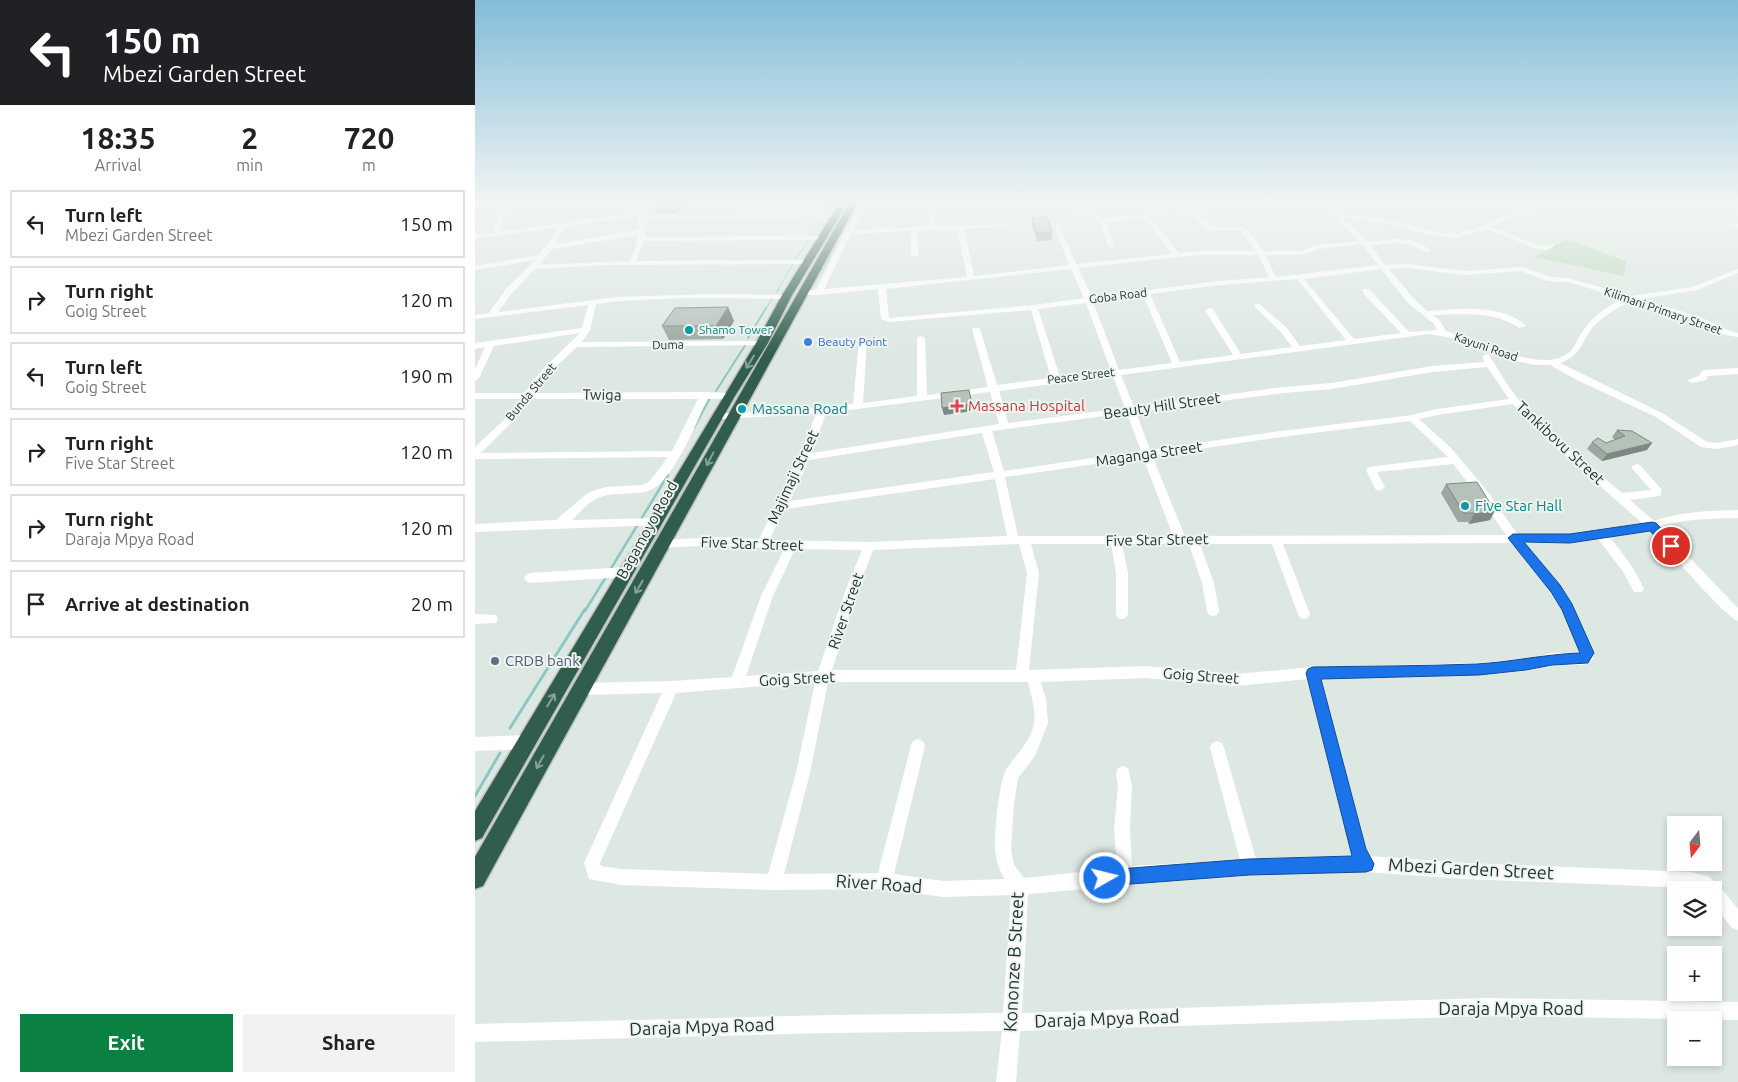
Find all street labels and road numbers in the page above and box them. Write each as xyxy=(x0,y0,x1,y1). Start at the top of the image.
street label: Kilimani Primary Street xyxy=(1603,284,1724,337)
street label: Goba Road xyxy=(1088,285,1148,306)
street label: Kayuni Road xyxy=(1453,330,1520,363)
street label: Duma xyxy=(652,338,684,351)
street label: Bunda Street xyxy=(503,360,559,423)
street label: Peace Street xyxy=(1046,365,1116,386)
street label: Twiga xyxy=(582,386,622,403)
street label: Beauty Hill Street xyxy=(1102,389,1222,422)
street label: Tankibovu Street xyxy=(1513,398,1608,488)
street label: Majimaji Street xyxy=(763,427,822,526)
street label: Maganga Street xyxy=(1095,438,1203,469)
street label: Bagamoyo Road xyxy=(613,478,680,582)
street label: Five Star Street xyxy=(1105,530,1209,549)
street label: Five Star Street xyxy=(700,533,804,554)
street label: River Street xyxy=(825,570,867,651)
street label: Goig Street xyxy=(1162,664,1240,687)
street label: Goig Street xyxy=(758,668,836,689)
street label: Mbezi Garden Street xyxy=(1388,854,1554,882)
street label: River Road xyxy=(835,870,923,896)
street label: Kononze B Street xyxy=(999,891,1027,1033)
street label: Daraja Mpya Road xyxy=(1438,998,1584,1018)
street label: Daraja Mpya Road xyxy=(1034,1005,1180,1031)
street label: Daraja Mpya Road xyxy=(629,1013,775,1039)

